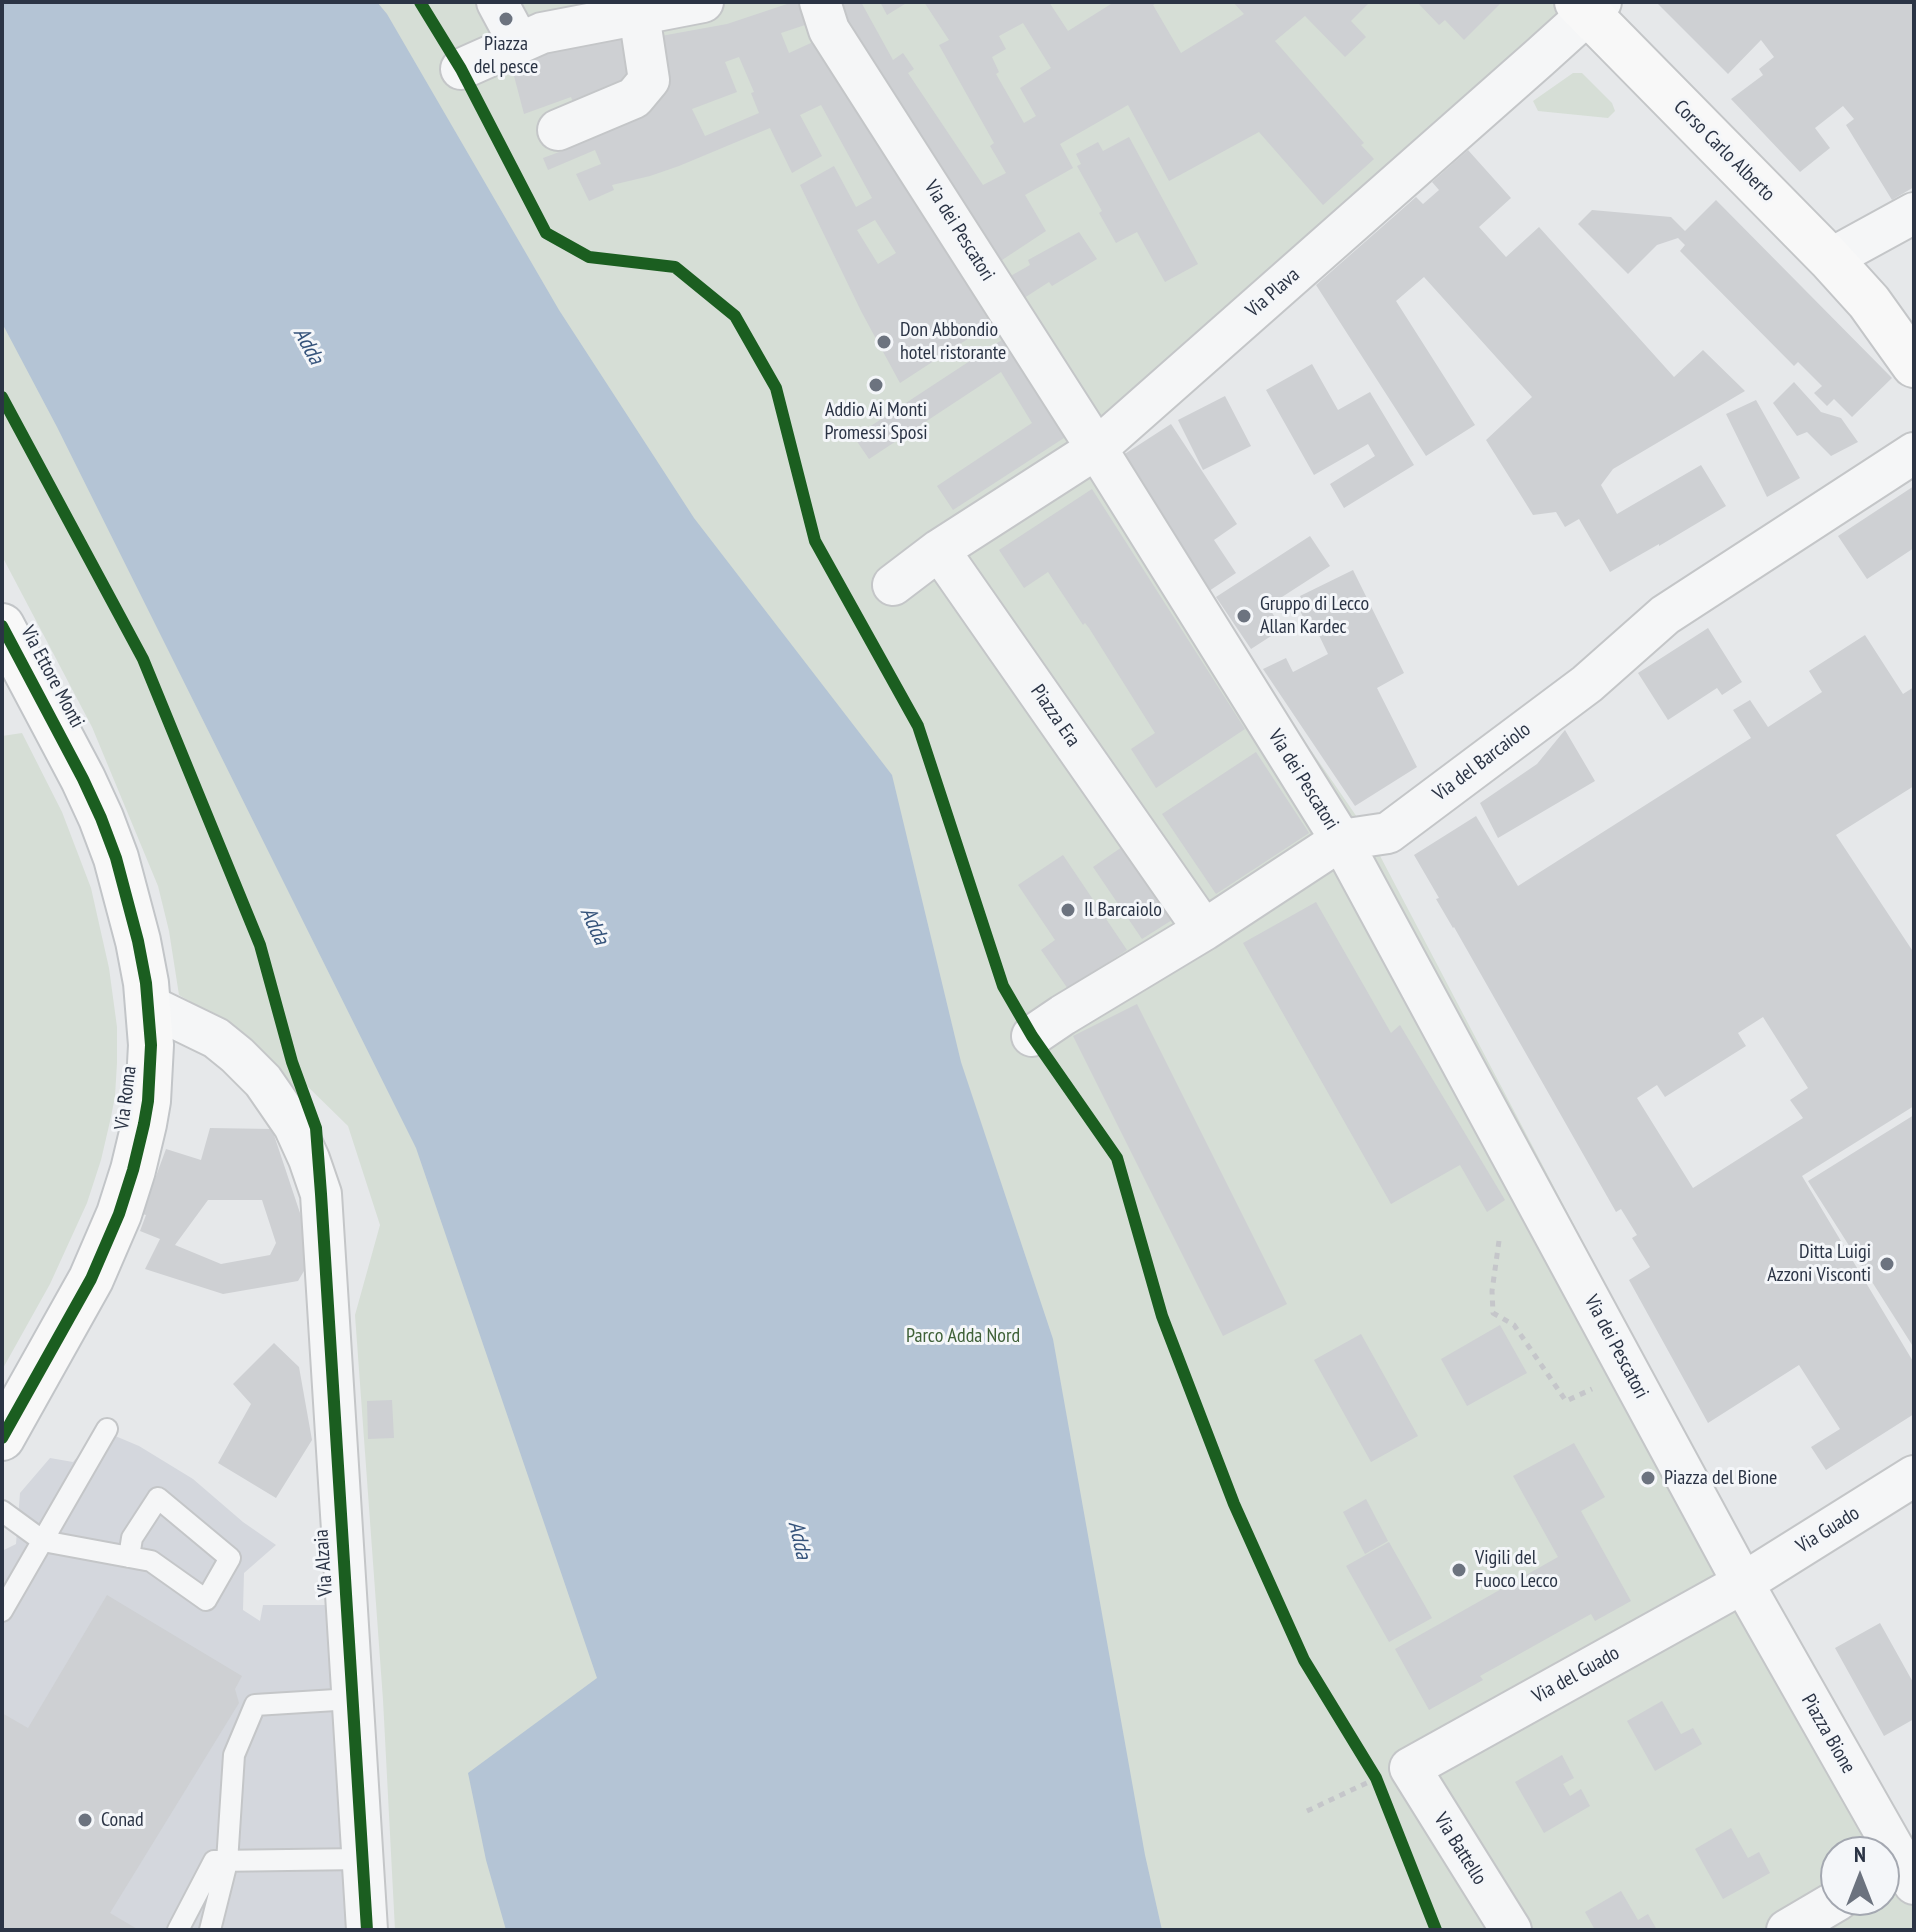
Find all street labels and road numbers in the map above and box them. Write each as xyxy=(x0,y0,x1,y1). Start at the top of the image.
street label: Corso Carlo Alberto xyxy=(1668,95,1780,207)
street label: Via dei Pescatori xyxy=(919,176,999,286)
street label: Via Plava xyxy=(1241,263,1305,323)
street label: Via Ettore Monti xyxy=(15,622,89,732)
street label: Piazza Era xyxy=(1025,680,1085,752)
street label: Via del Barcaiolo xyxy=(1428,718,1536,806)
street label: Via dei Pescatori xyxy=(1263,725,1343,835)
street label: Via Roma xyxy=(110,1065,142,1131)
street label: Via dei Pescatori xyxy=(1579,1291,1653,1403)
street label: Via Guado xyxy=(1792,1501,1864,1559)
street label: Via Alzaia xyxy=(310,1528,338,1598)
street label: Via del Guado xyxy=(1528,1641,1624,1709)
street label: Piazza Bione xyxy=(1796,1690,1860,1778)
street label: Via Battello xyxy=(1429,1809,1491,1889)

